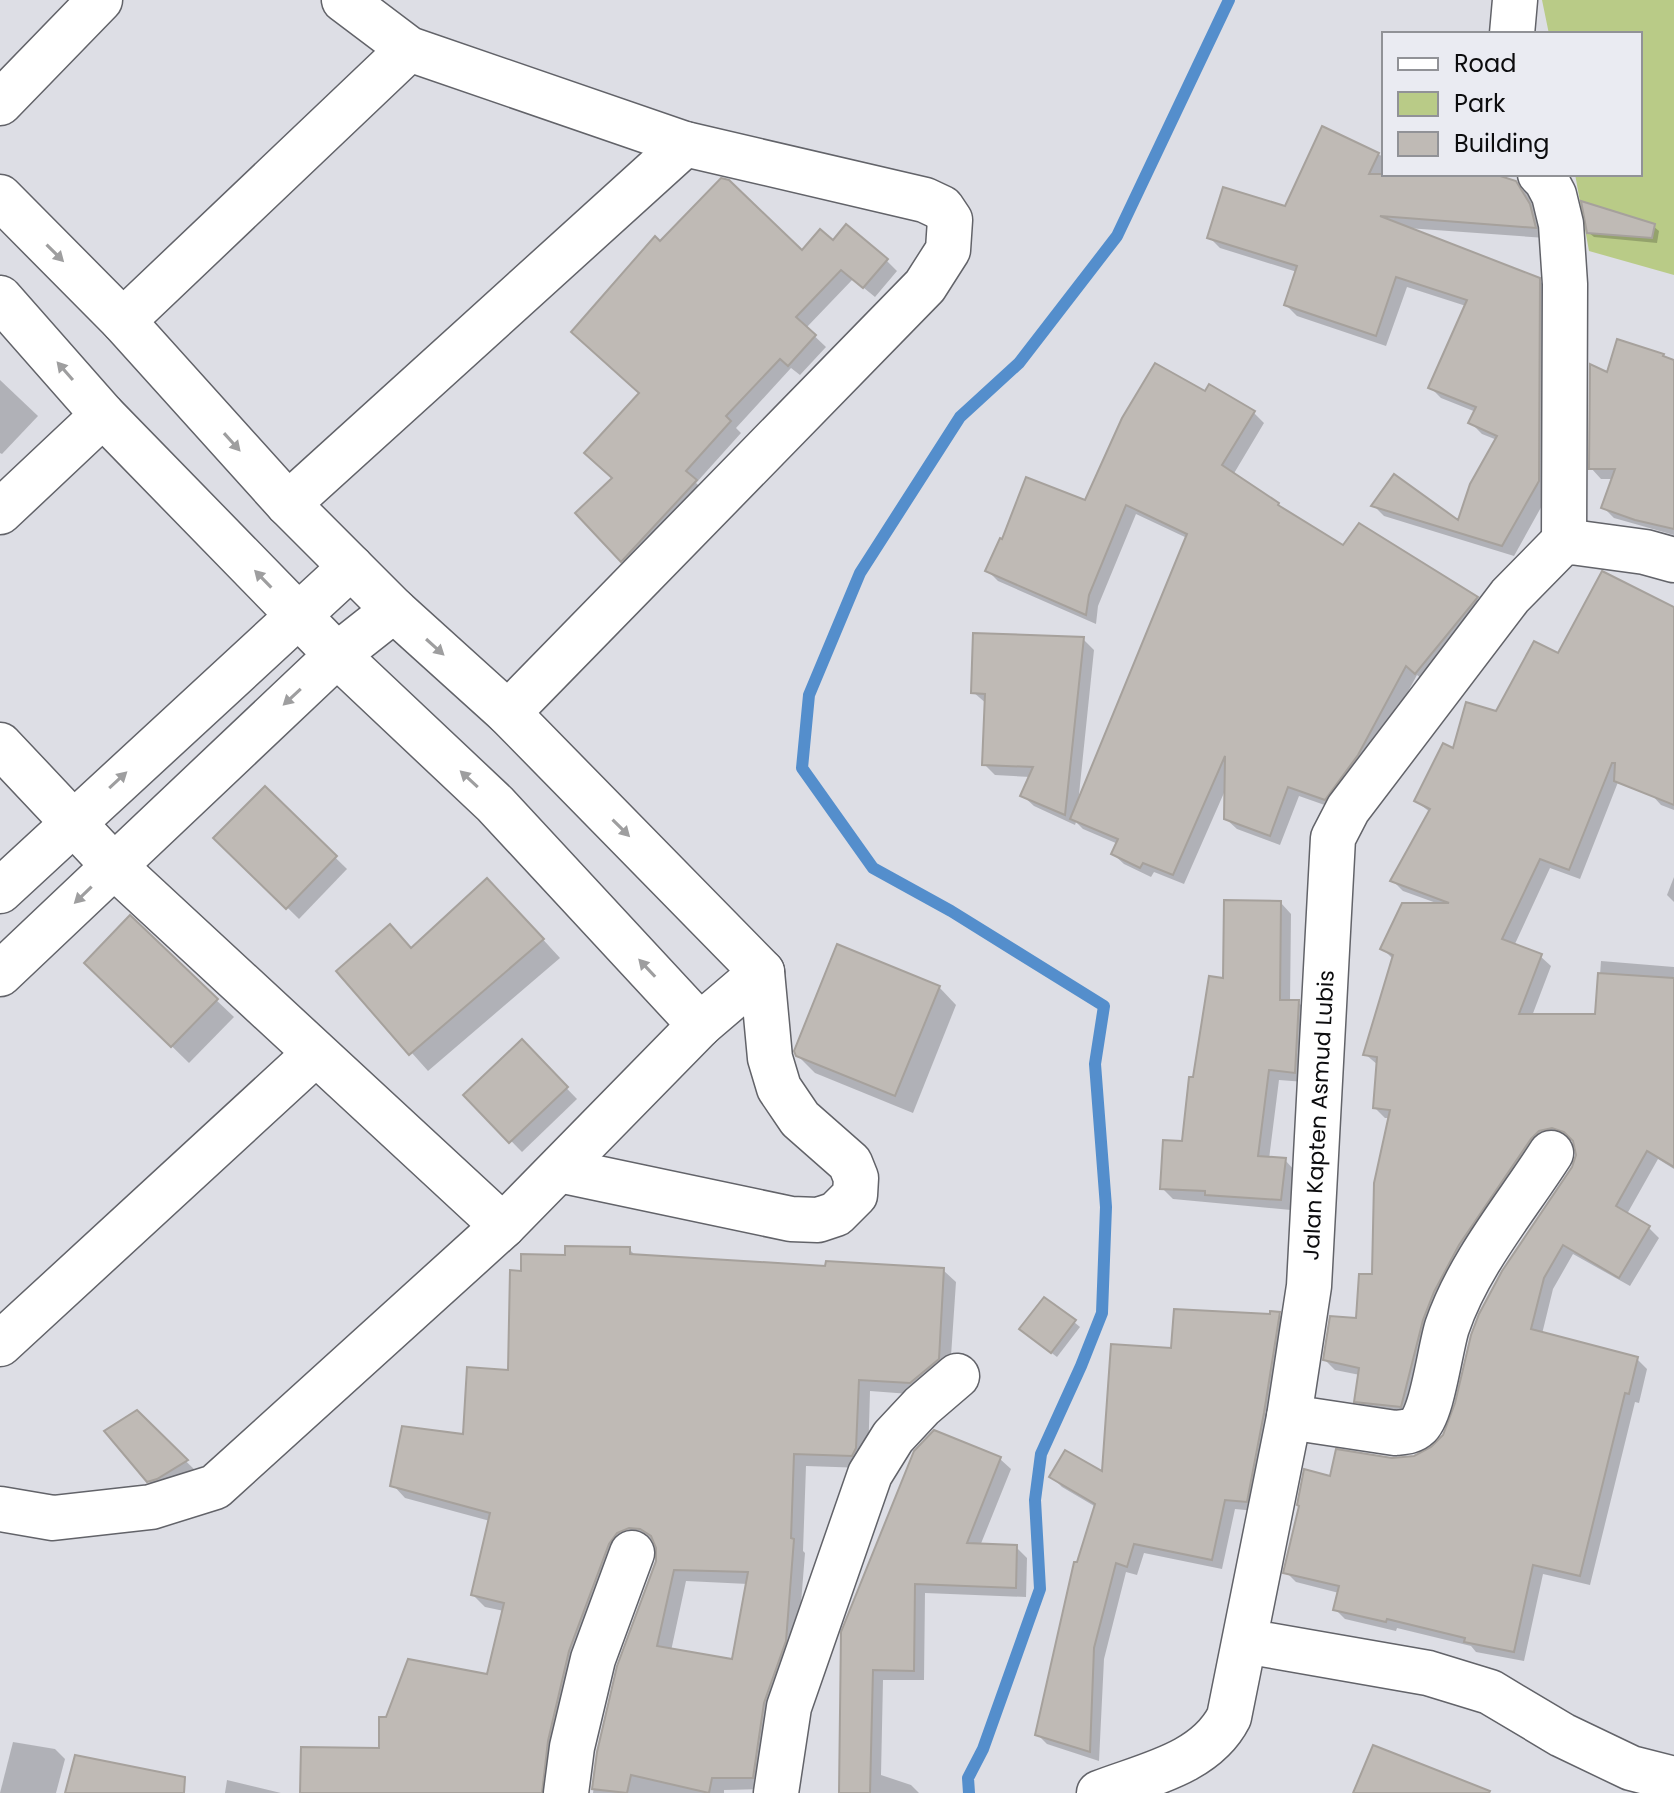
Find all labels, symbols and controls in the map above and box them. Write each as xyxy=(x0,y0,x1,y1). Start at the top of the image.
legend xyxy=(1382,32,1642,176)
text: Road xyxy=(1454,47,1516,80)
text: Park xyxy=(1454,87,1506,120)
text: Building xyxy=(1454,127,1550,160)
one-way arrow xyxy=(45,243,64,262)
one-way arrow xyxy=(57,361,74,381)
one-way arrow xyxy=(223,433,241,452)
one-way arrow xyxy=(254,570,273,589)
one-way arrow xyxy=(425,638,444,656)
one-way arrow xyxy=(283,688,302,706)
one-way arrow xyxy=(459,770,478,788)
one-way arrow xyxy=(108,772,127,790)
one-way arrow xyxy=(611,818,630,837)
one-way arrow xyxy=(74,886,93,904)
one-way arrow xyxy=(638,959,657,978)
street label: Jalan Kapten Asmud Lubis xyxy=(1295,969,1341,1261)

